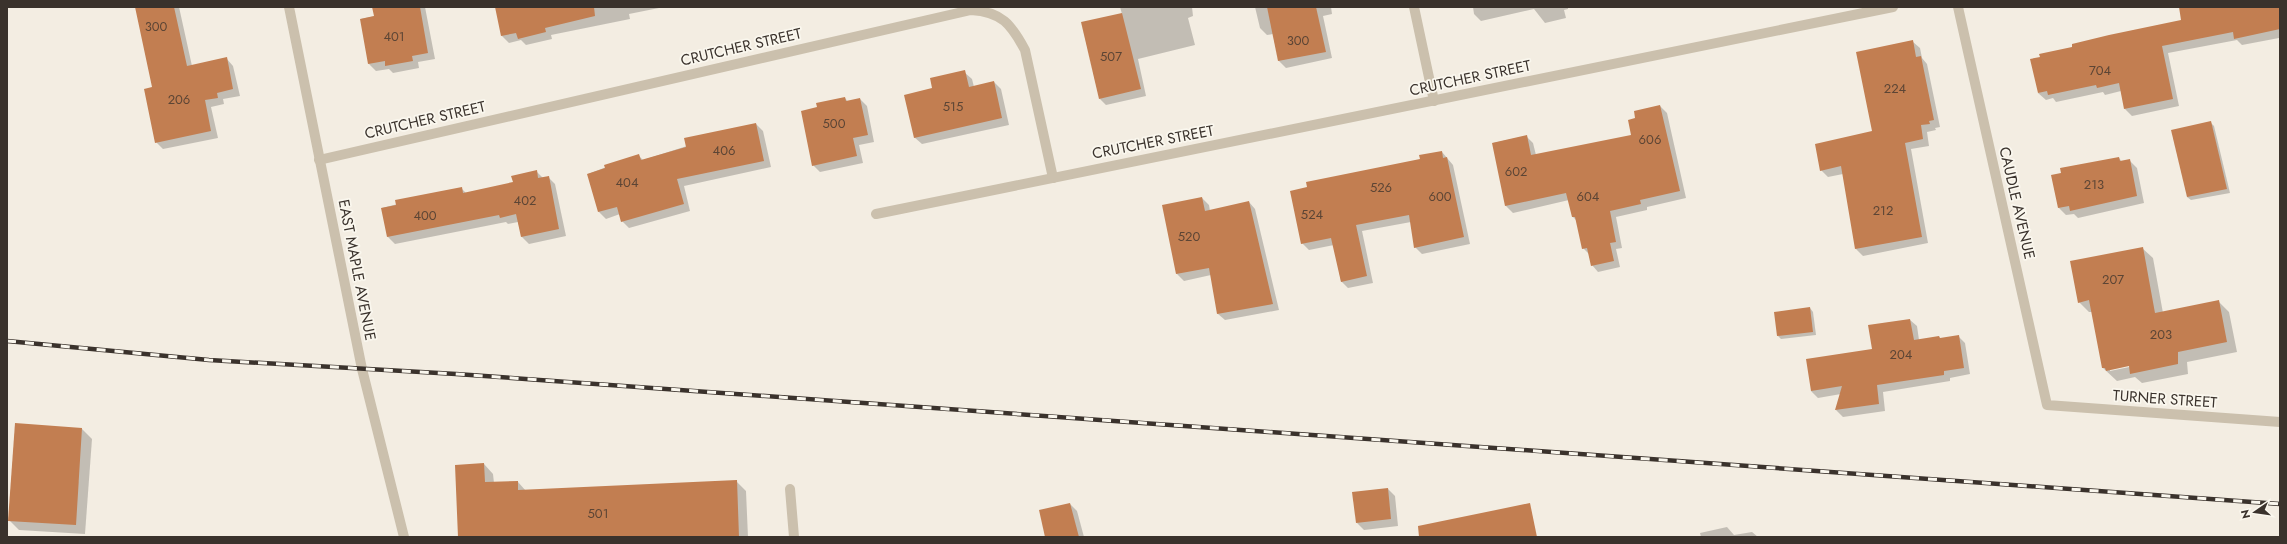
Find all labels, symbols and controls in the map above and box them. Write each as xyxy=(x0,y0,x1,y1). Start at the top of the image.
house number: 300 xyxy=(145,17,168,36)
street label: CRUTCHER STREET xyxy=(678,22,804,72)
house number: 401 xyxy=(383,27,405,46)
house number: 300 xyxy=(1287,31,1310,50)
house number: 507 xyxy=(1100,47,1122,66)
street label: CRUTCHER STREET xyxy=(1407,54,1533,102)
house number: 704 xyxy=(2089,61,2112,80)
house number: 224 xyxy=(1884,79,1907,98)
house number: 206 xyxy=(168,90,190,109)
street label: CRUTCHER STREET xyxy=(362,95,488,145)
house number: 515 xyxy=(943,97,963,116)
house number: 500 xyxy=(823,114,846,133)
street label: CRUTCHER STREET xyxy=(1090,119,1216,165)
house number: 606 xyxy=(1639,130,1661,149)
house number: 406 xyxy=(713,141,735,160)
street label: CAUDLE AVENUE xyxy=(1993,145,2041,261)
house number: 602 xyxy=(1505,162,1527,181)
house number: 404 xyxy=(616,173,639,192)
house number: 213 xyxy=(2084,175,2104,194)
house number: 526 xyxy=(1370,178,1392,197)
house number: 600 xyxy=(1428,187,1452,206)
house number: 604 xyxy=(1577,187,1600,206)
house number: 402 xyxy=(514,191,536,210)
street label: EAST MAPLE AVENUE xyxy=(333,198,381,342)
house number: 212 xyxy=(1873,201,1893,220)
house number: 524 xyxy=(1301,205,1324,224)
house number: 400 xyxy=(413,206,437,225)
house number: 520 xyxy=(1178,227,1200,246)
house number: 207 xyxy=(2102,270,2124,289)
house number: 203 xyxy=(2150,325,2172,344)
house number: 204 xyxy=(1890,345,1913,364)
street label: TURNER STREET xyxy=(2112,384,2218,414)
north arrow xyxy=(2235,492,2275,532)
house number: 501 xyxy=(588,504,608,523)
text: N xyxy=(2236,508,2254,520)

